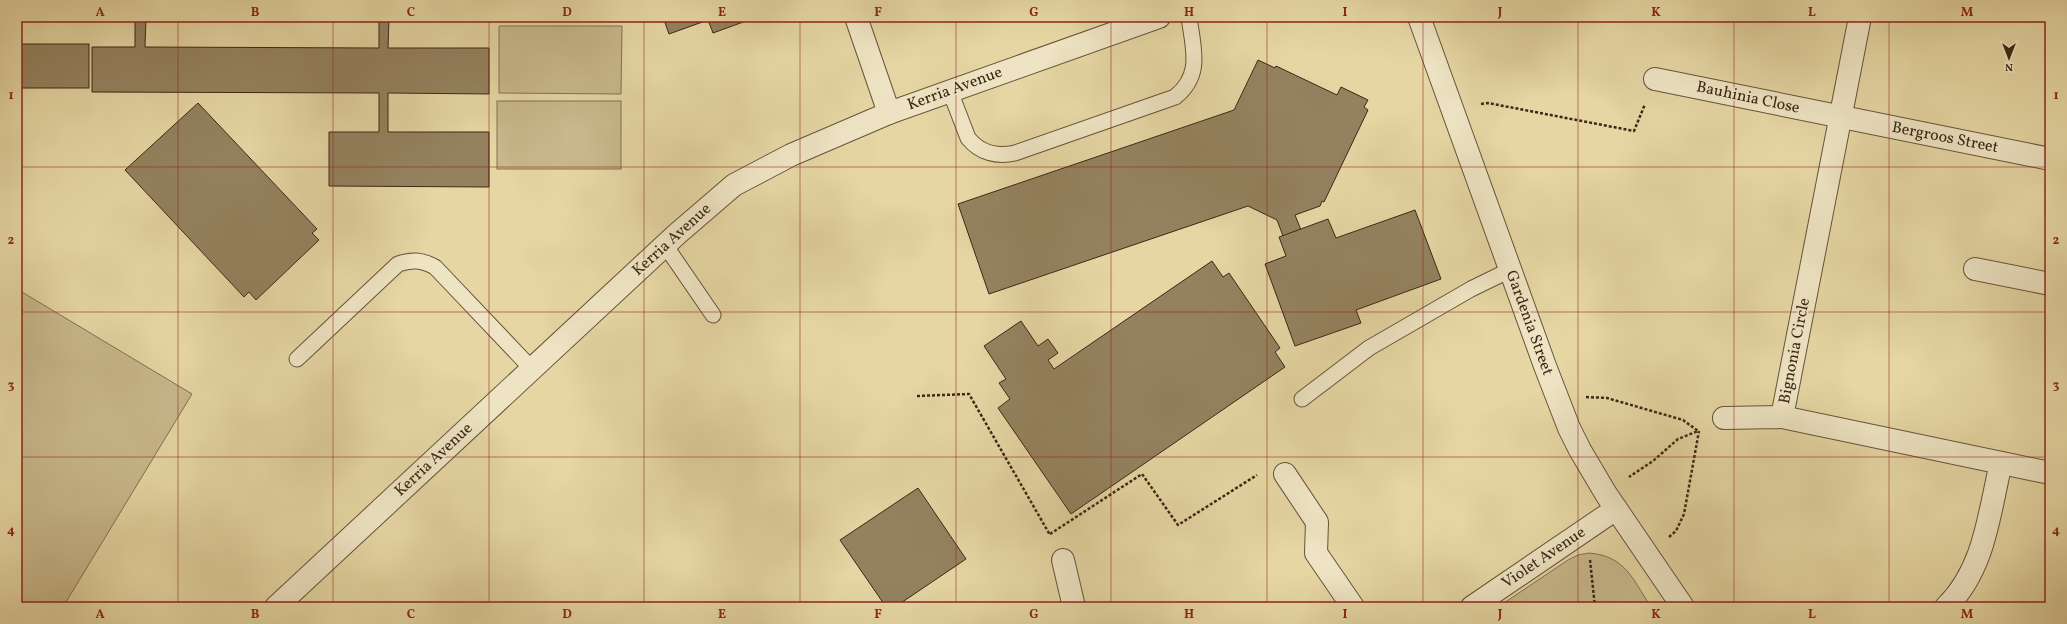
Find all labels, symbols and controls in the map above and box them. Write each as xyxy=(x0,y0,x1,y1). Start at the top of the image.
text: A xyxy=(95,4,105,22)
text: B xyxy=(251,4,260,22)
text: C xyxy=(407,4,415,22)
text: D xyxy=(562,4,572,22)
text: E xyxy=(718,4,726,22)
text: F xyxy=(874,4,882,22)
text: G xyxy=(1029,4,1039,22)
text: H xyxy=(1184,4,1194,22)
text: I xyxy=(1343,4,1348,22)
text: J xyxy=(1497,4,1503,22)
text: K xyxy=(1651,4,1661,22)
text: L xyxy=(1808,4,1816,22)
text: M xyxy=(1961,4,1974,22)
north arrow xyxy=(1989,38,2029,78)
text: N xyxy=(2005,59,2013,74)
street label: Kerria Avenue xyxy=(904,62,1006,116)
street label: Bauhinia Close xyxy=(1694,76,1802,120)
text: 1 xyxy=(8,87,14,105)
text: 1 xyxy=(2053,87,2059,105)
street label: Bergroos Street xyxy=(1890,117,2001,159)
street label: Kerria Avenue xyxy=(628,199,716,281)
text: 2 xyxy=(8,232,15,250)
text: 2 xyxy=(2053,232,2060,250)
street label: Gardenia Street xyxy=(1500,267,1558,379)
street label: Bignonia Circle xyxy=(1774,296,1816,406)
text: 3 xyxy=(8,377,15,395)
text: 3 xyxy=(2053,377,2060,395)
street label: Kerria Avenue xyxy=(390,418,478,502)
text: 4 xyxy=(7,522,15,540)
street label: Violet Avenue xyxy=(1498,522,1590,594)
text: 4 xyxy=(2052,522,2060,540)
text: A xyxy=(95,606,105,624)
text: B xyxy=(251,606,260,624)
text: C xyxy=(407,606,415,624)
text: D xyxy=(562,606,572,624)
text: E xyxy=(718,606,726,624)
text: F xyxy=(874,606,882,624)
text: G xyxy=(1029,606,1039,624)
text: H xyxy=(1184,606,1194,624)
text: I xyxy=(1343,606,1348,624)
text: J xyxy=(1497,606,1503,624)
text: K xyxy=(1651,606,1661,624)
text: L xyxy=(1808,606,1816,624)
text: M xyxy=(1961,606,1974,624)

